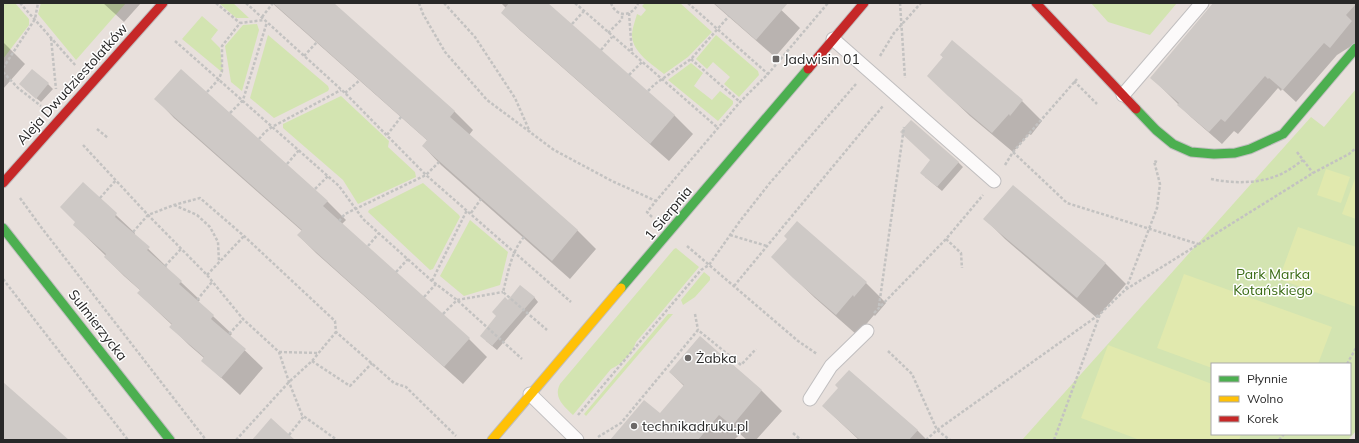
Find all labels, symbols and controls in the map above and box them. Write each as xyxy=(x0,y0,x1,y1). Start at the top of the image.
street label: Aleja Dwudziestolatków xyxy=(13,20,131,148)
place label: Jadwisin 01 xyxy=(784,50,860,68)
marker: Jadwisin 01 xyxy=(771,54,781,64)
street label: 1 Sierpnia xyxy=(640,182,696,244)
park label: Park Marka Kotańskiego xyxy=(1233,265,1313,299)
street label: Sulmierzycka xyxy=(65,286,131,364)
place label: Żabka xyxy=(696,349,737,367)
marker: Żabka xyxy=(683,353,693,363)
legend xyxy=(1211,363,1351,435)
text: Płynnie xyxy=(1247,371,1288,386)
text: Wolno xyxy=(1247,391,1283,406)
text: Korek xyxy=(1247,411,1279,426)
place label: technikadruku.pl xyxy=(642,417,748,435)
marker: technikadruku.pl xyxy=(629,421,639,431)

